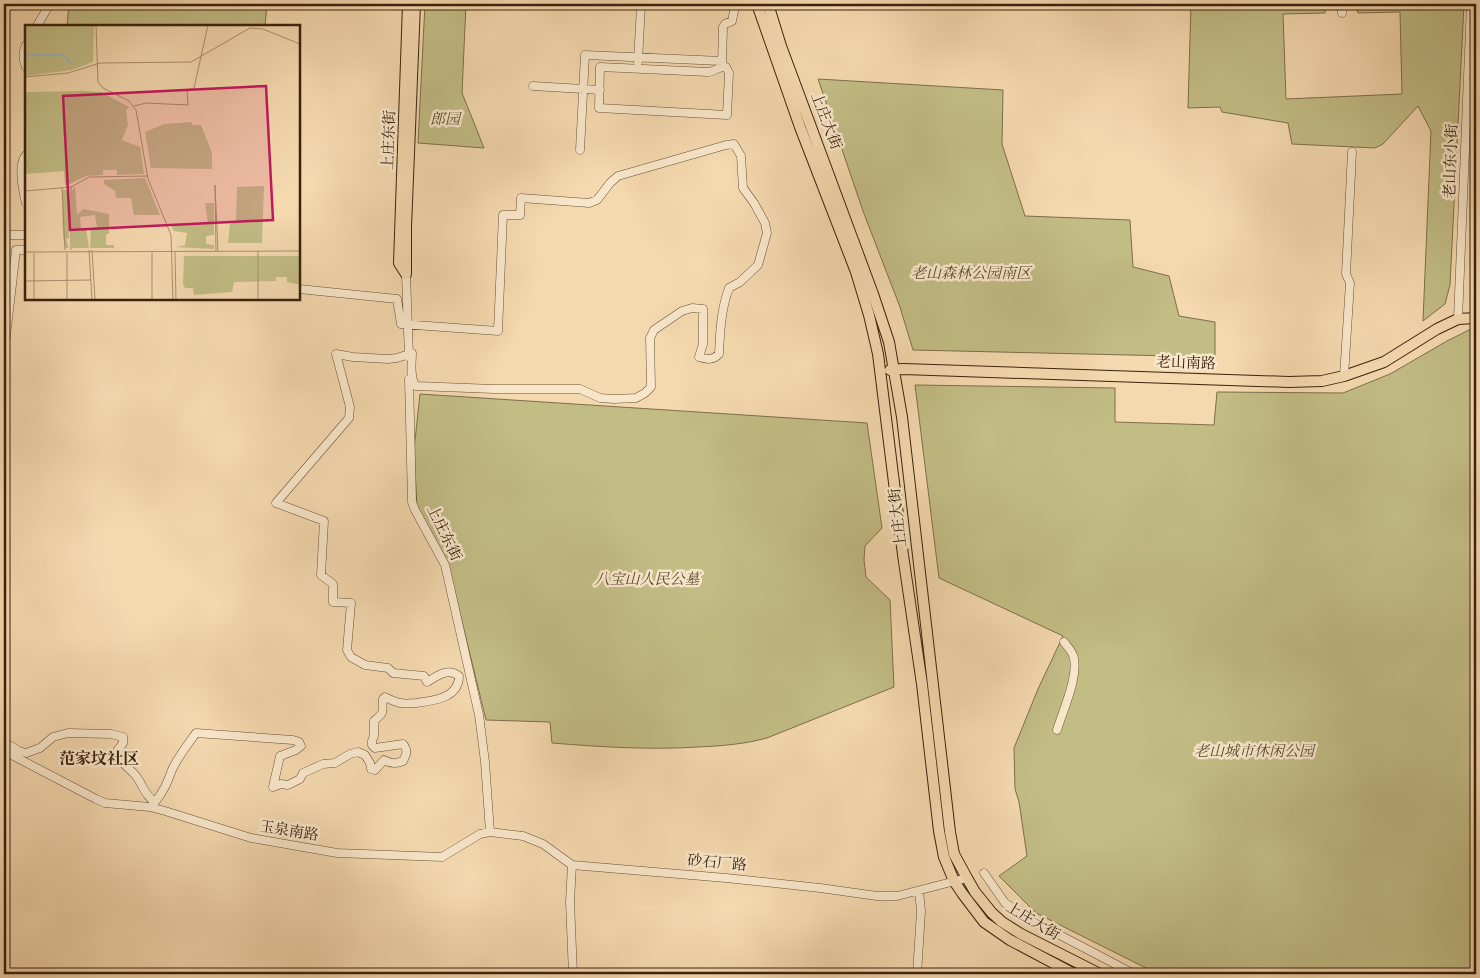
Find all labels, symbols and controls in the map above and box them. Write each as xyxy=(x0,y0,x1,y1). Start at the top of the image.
inset map xyxy=(25,25,300,300)
street label: 上庄大街 xyxy=(806,90,846,152)
street label: 上庄东街 xyxy=(378,110,400,170)
park label: 郎园 xyxy=(430,110,462,129)
street label: 老山东小街 xyxy=(1440,123,1462,199)
park label: 老山森林公园南区 xyxy=(911,264,1033,283)
street label: 老山南路 xyxy=(1156,352,1216,374)
street label: 上庄大街 xyxy=(885,487,911,549)
street label: 上庄东街 xyxy=(422,502,466,564)
park label: 八宝山人民公墓 xyxy=(594,570,702,589)
park label: 老山城市休闲公园 xyxy=(1194,742,1316,761)
district label: 范家坟社区 xyxy=(59,749,139,770)
street label: 玉泉南路 xyxy=(258,817,320,845)
street label: 砂石厂路 xyxy=(686,851,748,875)
street label: 上庄大街 xyxy=(1002,897,1064,945)

